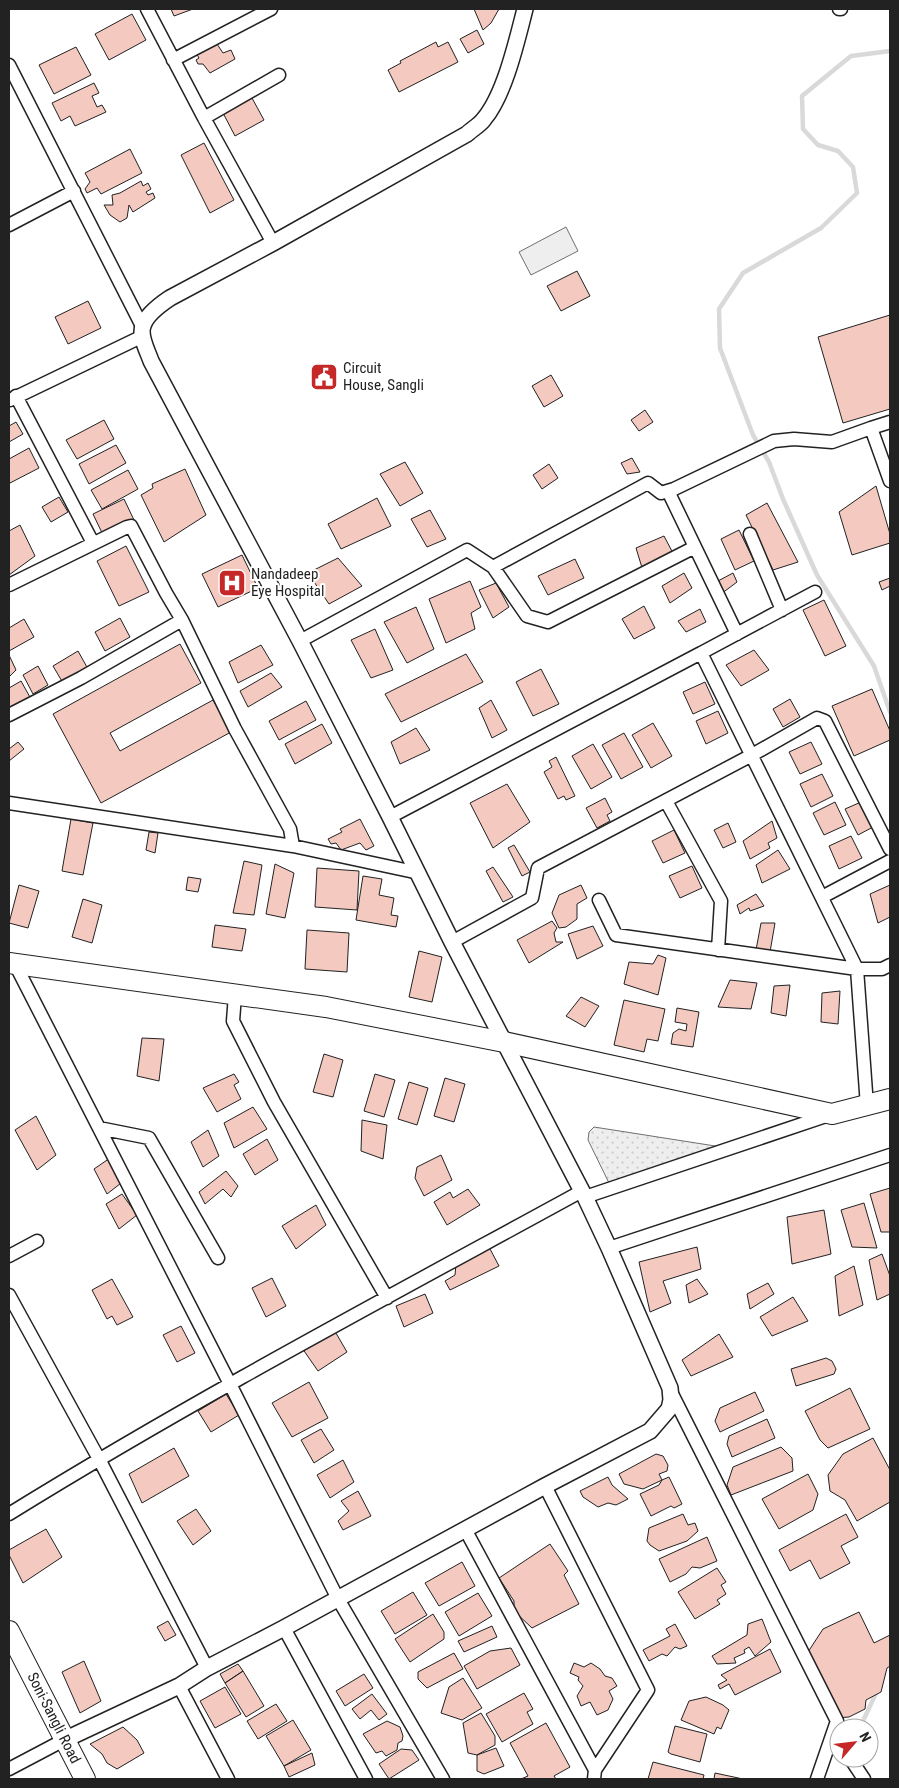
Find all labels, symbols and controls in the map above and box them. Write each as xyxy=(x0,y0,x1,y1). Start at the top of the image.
place label: Circuit House, Sangli xyxy=(343,359,424,394)
public building icon: Circuit House, Sangli xyxy=(309,362,339,392)
place label: Nandadeep Eye Hospital xyxy=(251,565,324,600)
hospital icon: Nandadeep Eye Hospital xyxy=(217,568,247,598)
street label: Soni-Sangli Road xyxy=(23,1669,85,1767)
north arrow xyxy=(829,1718,879,1768)
text: N xyxy=(856,1729,875,1744)

